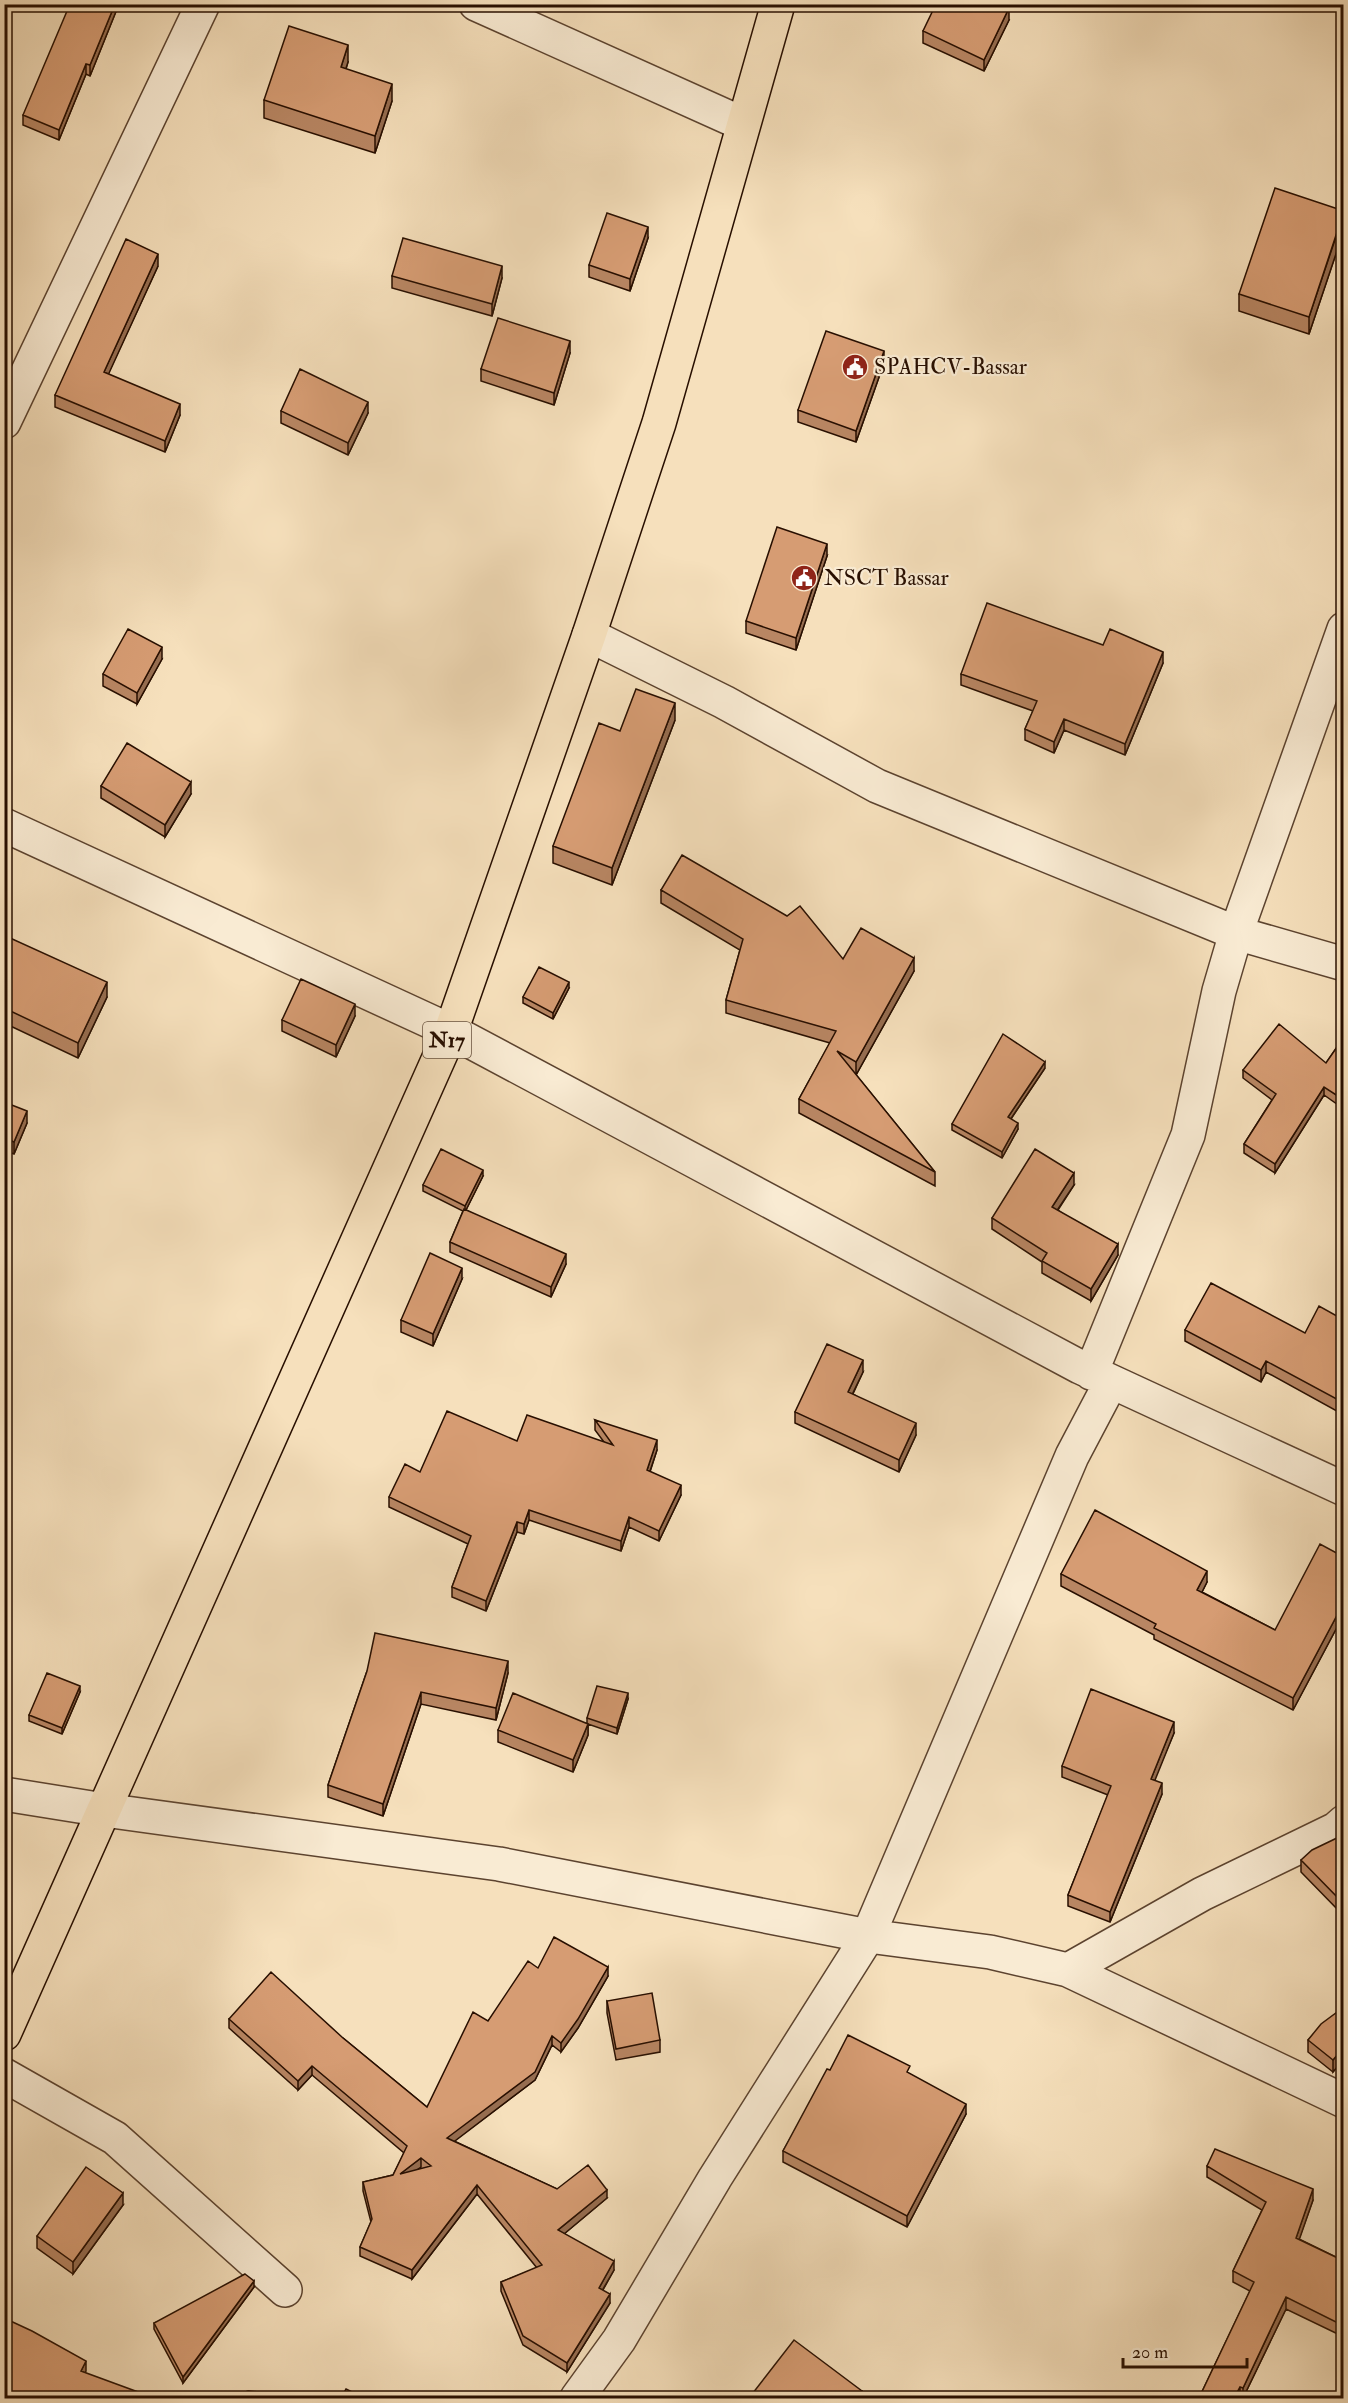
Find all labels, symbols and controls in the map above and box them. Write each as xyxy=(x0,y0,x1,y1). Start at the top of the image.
public building icon: SPAHCV-Bassar xyxy=(840,352,870,382)
place label: SPAHCV-Bassar xyxy=(874,353,1028,381)
public building icon: NSCT Bassar xyxy=(789,563,819,593)
place label: NSCT Bassar xyxy=(824,564,950,592)
road number: N17 xyxy=(423,1022,471,1058)
scale bar xyxy=(1123,2331,1248,2369)
text: 20 m xyxy=(1132,2341,1168,2364)

